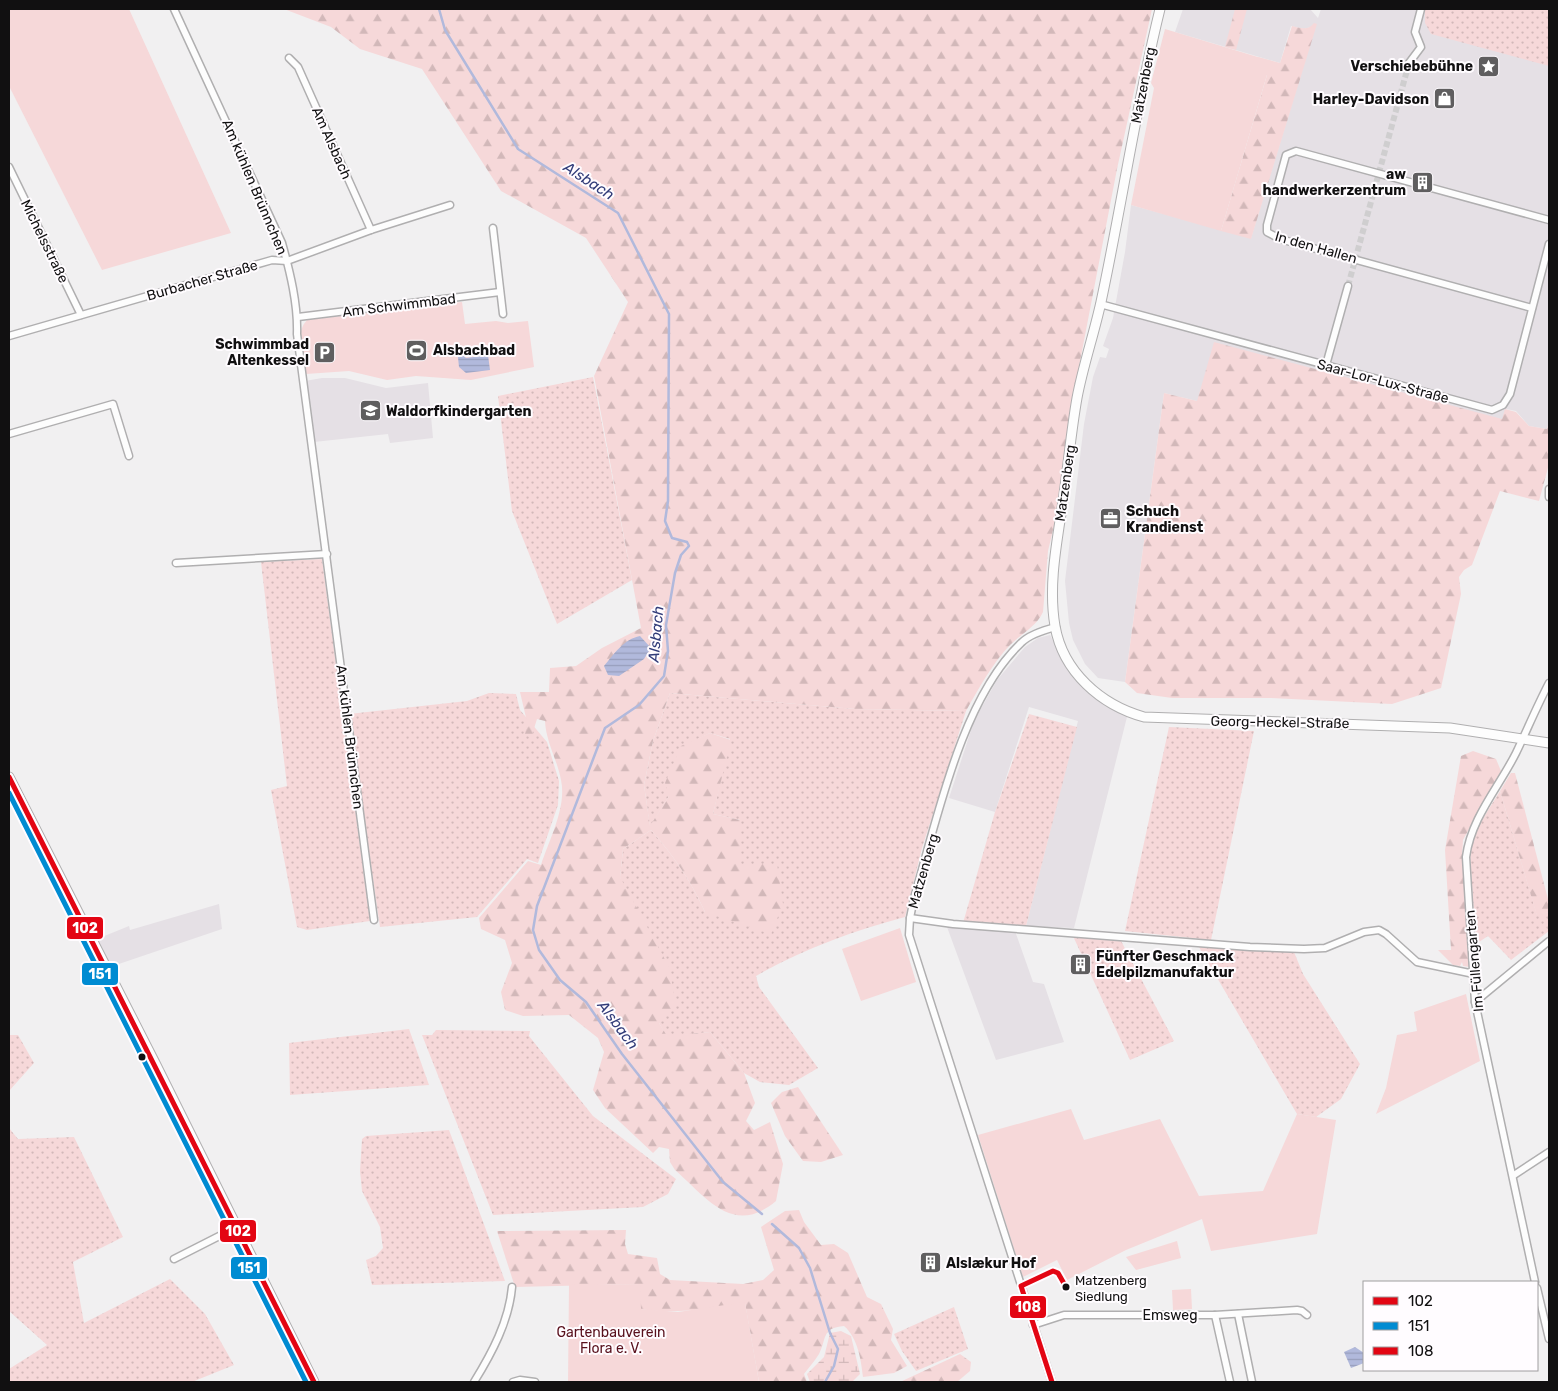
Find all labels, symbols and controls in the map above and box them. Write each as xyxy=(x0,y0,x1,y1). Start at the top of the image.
street label: Matzenberg xyxy=(1128,46,1159,125)
place icon: Verschiebebühne xyxy=(1477,54,1501,78)
place label: Verschiebebühne xyxy=(1351,58,1473,75)
shop icon: Harley-Davidson xyxy=(1433,87,1457,111)
place label: Harley-Davidson xyxy=(1313,91,1429,108)
street label: Am Alsbach xyxy=(308,105,355,182)
street label: Am kühlen Brünnchen xyxy=(218,117,291,257)
water label: Alsbach xyxy=(560,158,618,204)
place label: aw handwerkerzentrum xyxy=(1262,166,1406,199)
building icon: aw handwerkerzentrum xyxy=(1410,170,1434,194)
street label: Michelsstraße xyxy=(17,197,72,286)
street label: In den Hallen xyxy=(1273,228,1359,267)
street label: Burbacher Straße xyxy=(145,256,260,304)
street label: Am Schwimmbad xyxy=(341,290,457,321)
place label: Schwimmbad Altenkessel xyxy=(215,336,309,369)
sports icon: Alsbachbad xyxy=(405,338,429,362)
parking icon: Schwimmbad Altenkessel xyxy=(313,340,337,364)
place label: Alsbachbad xyxy=(433,342,515,359)
street label: Saar-Lor-Lux-Straße xyxy=(1315,356,1451,407)
school or university icon: Waldorfkindergarten xyxy=(358,399,382,423)
place label: Waldorfkindergarten xyxy=(386,403,532,420)
street label: Matzenberg xyxy=(1052,444,1079,523)
place label: Schuch Krandienst xyxy=(1126,503,1204,536)
office icon: Schuch Krandienst xyxy=(1098,507,1122,531)
water label: Alsbach xyxy=(644,605,667,664)
street label: Am kühlen Brünnchen xyxy=(332,664,367,810)
street label: Georg-Heckel-Straße xyxy=(1210,713,1350,732)
street label: Matzenberg xyxy=(905,832,942,911)
street label: Im Füllengarten xyxy=(1462,909,1487,1013)
line badge: 102 xyxy=(66,916,104,940)
text: 102 xyxy=(72,920,98,937)
place label: Fünfter Geschmack Edelpilzmanufaktur xyxy=(1096,948,1235,981)
building icon: Fünfter Geschmack Edelpilzmanufaktur xyxy=(1068,952,1092,976)
line badge: 151 xyxy=(81,962,119,986)
text: 151 xyxy=(89,966,111,983)
water label: Alsbach xyxy=(593,996,642,1053)
unlabelled marker xyxy=(137,1052,147,1062)
line badge: 102 xyxy=(219,1219,257,1243)
text: 102 xyxy=(225,1223,251,1240)
building icon: Alslækur Hof xyxy=(918,1251,942,1275)
place label: Alslækur Hof xyxy=(946,1255,1037,1272)
line badge: 151 xyxy=(230,1256,268,1280)
text: 151 xyxy=(238,1260,260,1277)
place label: Matzenberg Siedlung xyxy=(1075,1273,1147,1305)
legend xyxy=(1363,1281,1538,1371)
marker: Matzenberg Siedlung xyxy=(1061,1282,1071,1292)
text: 102 xyxy=(1408,1292,1433,1310)
line badge: 108 xyxy=(1009,1295,1047,1319)
text: 108 xyxy=(1015,1299,1041,1316)
street label: Emsweg xyxy=(1142,1307,1198,1324)
text: 151 xyxy=(1408,1317,1430,1335)
park label: Gartenbauverein Flora e. V. xyxy=(556,1324,666,1357)
text: 108 xyxy=(1408,1342,1434,1360)

